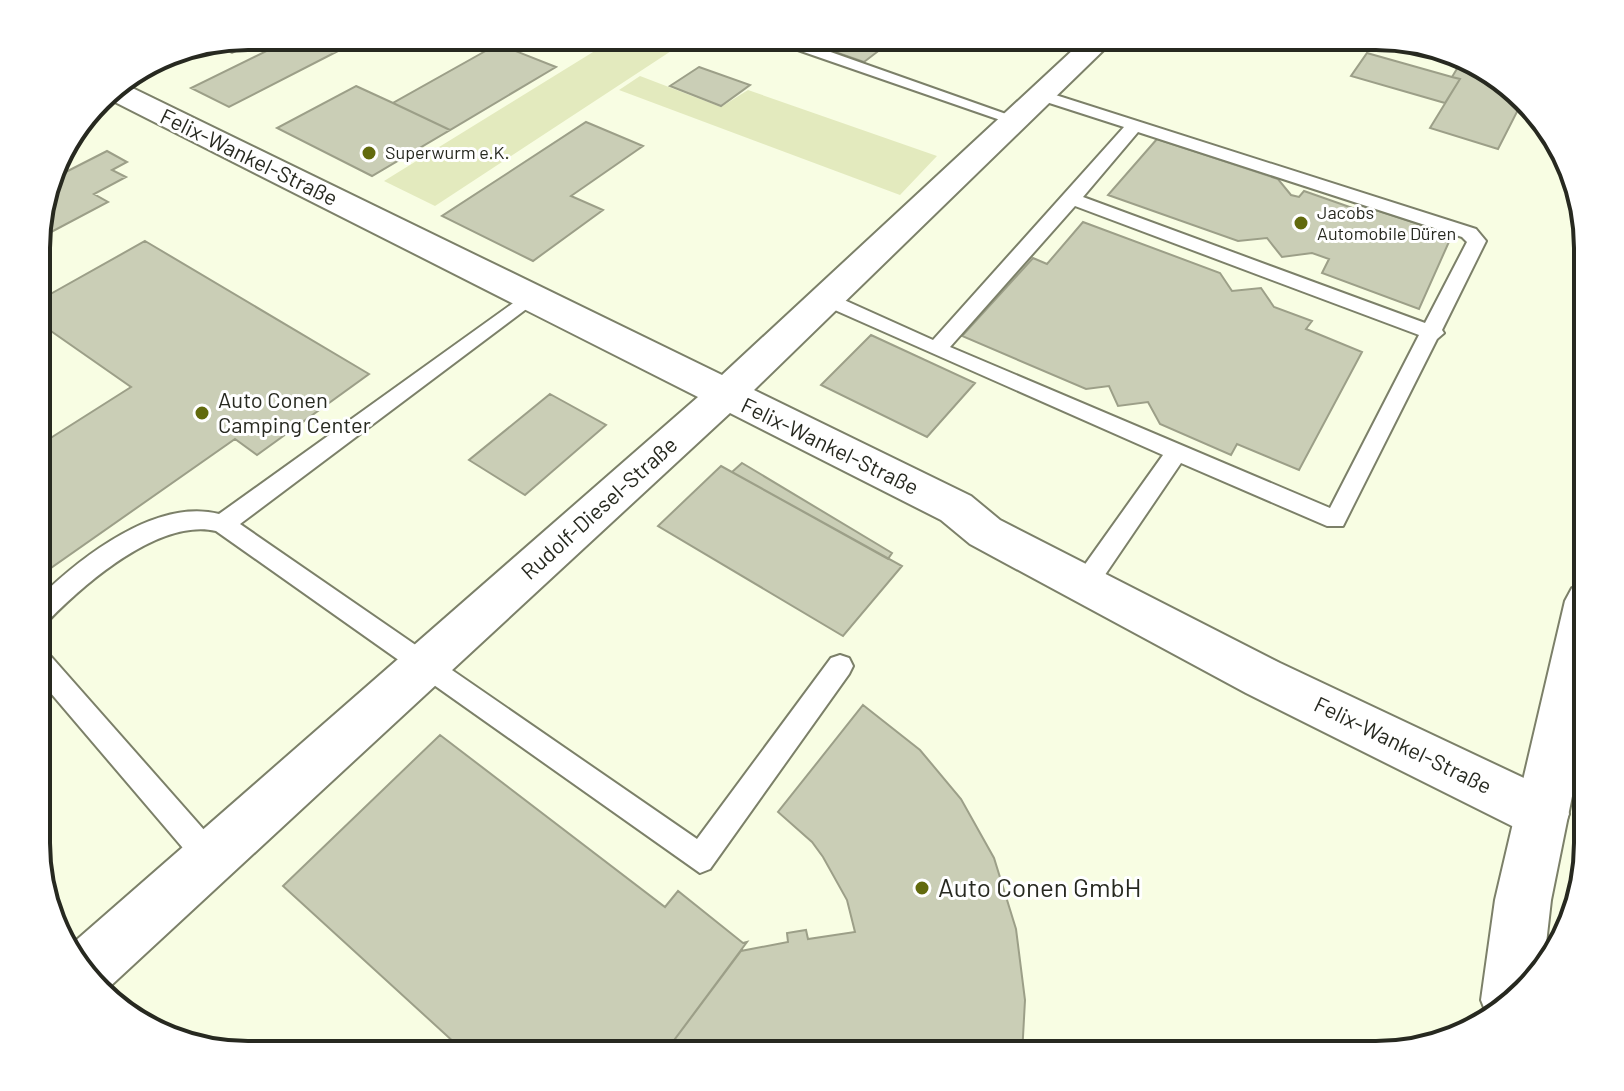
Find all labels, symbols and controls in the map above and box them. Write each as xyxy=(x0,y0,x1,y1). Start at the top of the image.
street label: Felix-Wankel-Straße xyxy=(156,102,342,210)
place label: Superwurm e.K. xyxy=(385,141,510,163)
marker: Superwurm e.K. xyxy=(360,144,378,162)
place label: Jacobs Automobile Düren xyxy=(1317,201,1456,244)
marker: Jacobs Automobile Düren xyxy=(1292,214,1310,232)
place label: Auto Conen Camping Center xyxy=(218,386,371,437)
street label: Felix-Wankel-Straße xyxy=(737,391,923,499)
marker: Auto Conen Camping Center xyxy=(193,404,211,422)
street label: Rudolf-Diesel-Straße xyxy=(515,430,682,584)
street label: Felix-Wankel-Straße xyxy=(1310,690,1496,798)
place label: Auto Conen GmbH xyxy=(938,871,1142,902)
marker: Auto Conen GmbH xyxy=(913,879,931,897)

